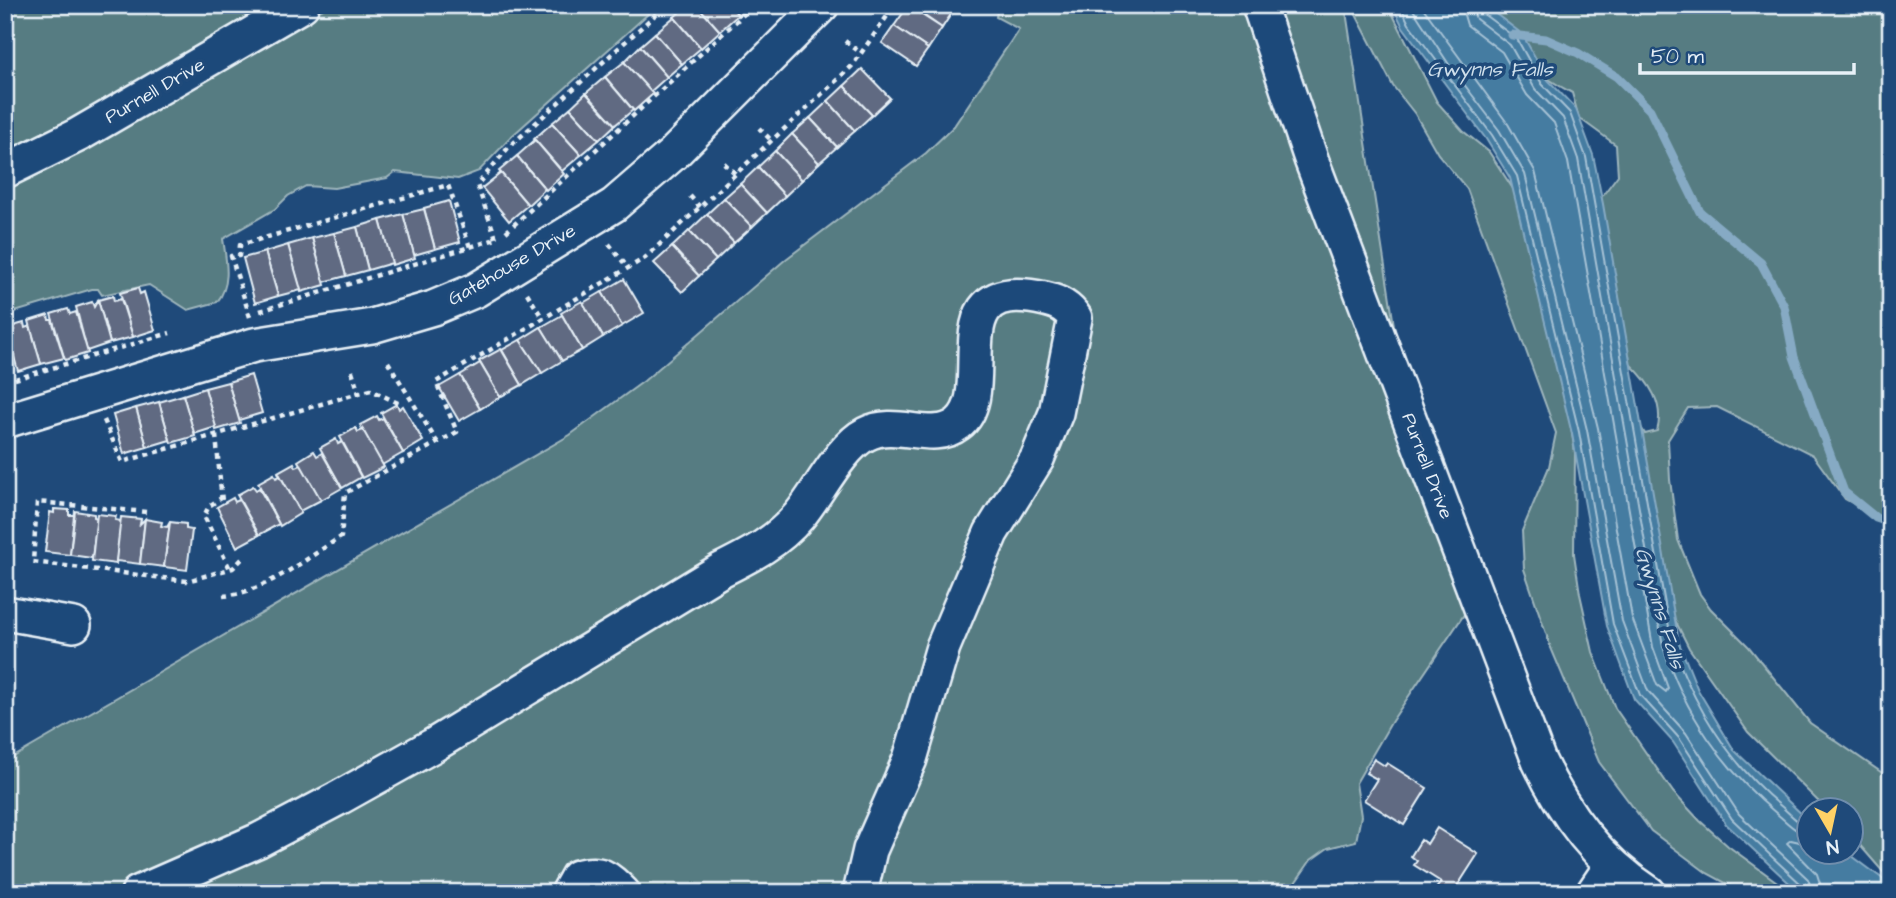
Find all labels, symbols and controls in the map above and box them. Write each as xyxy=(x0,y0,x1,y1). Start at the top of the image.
scale bar xyxy=(1640,32,1854,76)
text: 50 m xyxy=(1651,42,1705,71)
street label: Purnell Drive xyxy=(100,51,210,131)
water label: Gwynns Falls xyxy=(1427,55,1554,85)
street label: Gatehouse Drive xyxy=(443,217,581,313)
street label: Purnell Drive xyxy=(1394,409,1460,523)
water label: Gwynns Falls xyxy=(1627,544,1693,674)
north arrow xyxy=(1794,796,1864,866)
text: N xyxy=(1824,832,1840,861)

